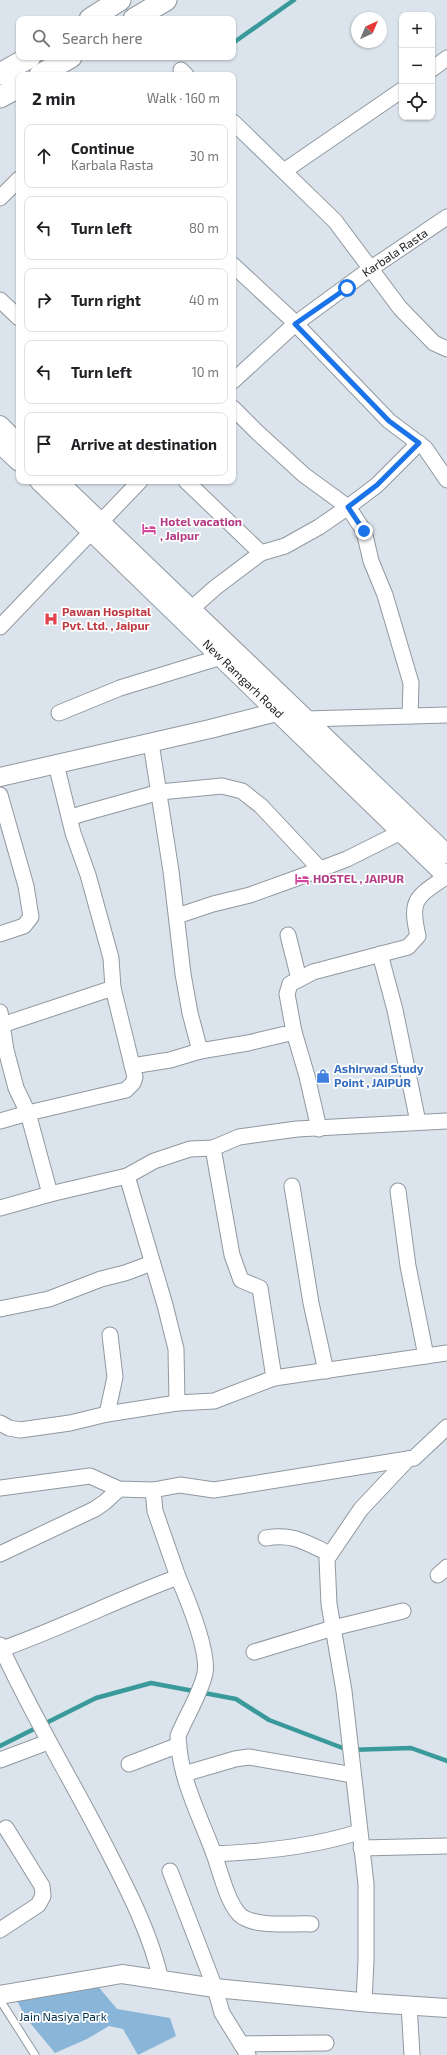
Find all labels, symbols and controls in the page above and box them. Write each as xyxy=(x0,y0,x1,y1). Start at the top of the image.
north arrow xyxy=(351,12,387,48)
map controls xyxy=(399,12,435,120)
button: + xyxy=(399,12,435,48)
search box xyxy=(16,16,236,60)
icon: search xyxy=(30,27,52,49)
text: Search here xyxy=(62,29,143,47)
button: − xyxy=(399,48,435,84)
button: locate xyxy=(399,84,435,120)
text: 2 min xyxy=(32,88,75,108)
text: Walk · 160 m xyxy=(147,90,220,106)
text: Continue xyxy=(71,139,134,157)
icon: ahead xyxy=(33,145,55,167)
text: 30 m xyxy=(190,148,219,164)
text: Karbala Rasta xyxy=(71,157,153,173)
icon: left xyxy=(33,217,55,239)
text: Turn left xyxy=(71,219,132,237)
text: 80 m xyxy=(189,220,219,236)
street label: Karbala Rasta xyxy=(359,225,430,279)
route start xyxy=(338,279,356,297)
icon: right xyxy=(33,289,55,311)
text: Turn right xyxy=(71,291,141,309)
text: 40 m xyxy=(189,292,219,308)
icon: left xyxy=(33,361,55,383)
text: Turn left xyxy=(71,363,132,381)
text: 10 m xyxy=(192,364,219,380)
icon: arrive xyxy=(33,433,55,455)
text: Arrive at destination xyxy=(71,435,217,453)
place label: Hotel vacation , Jaipur xyxy=(160,514,242,542)
hotel icon: Hotel vacation , Jaipur xyxy=(141,521,157,537)
route end xyxy=(355,522,373,540)
place label: Pawan Hospital Pvt. Ltd. , Jaipur xyxy=(62,604,151,632)
hospital icon: Pawan Hospital Pvt. Ltd. , Jaipur xyxy=(43,611,59,627)
street label: New Ramgarh Road xyxy=(200,636,287,721)
hotel icon: HOSTEL , JAIPUR xyxy=(294,871,310,887)
place label: HOSTEL , JAIPUR xyxy=(313,871,404,885)
place label: Ashirwad Study Point , JAIPUR xyxy=(334,1061,424,1089)
shop icon: Ashirwad Study Point , JAIPUR xyxy=(315,1068,331,1084)
park label: Jain Nasiya Park xyxy=(19,2009,107,2023)

